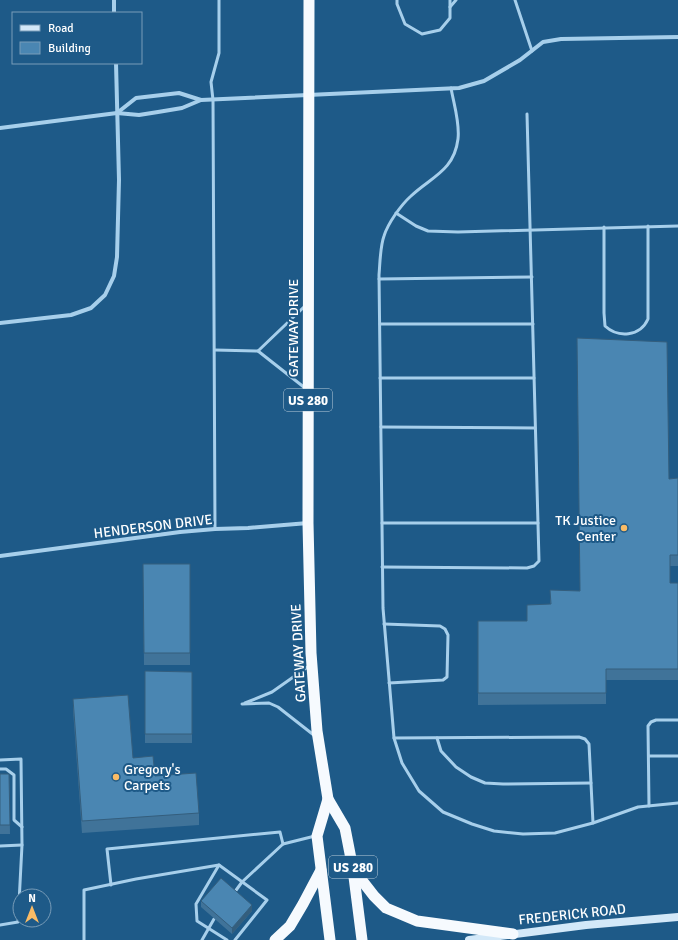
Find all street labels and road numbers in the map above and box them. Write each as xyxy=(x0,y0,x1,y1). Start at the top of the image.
street label: GATEWAY DRIVE xyxy=(285,279,302,377)
road number: US 280 xyxy=(284,389,332,411)
street label: HENDERSON DRIVE xyxy=(93,511,213,542)
street label: GATEWAY DRIVE xyxy=(287,603,310,703)
road number: US 280 xyxy=(329,856,377,878)
street label: FREDERICK ROAD xyxy=(518,900,627,929)

